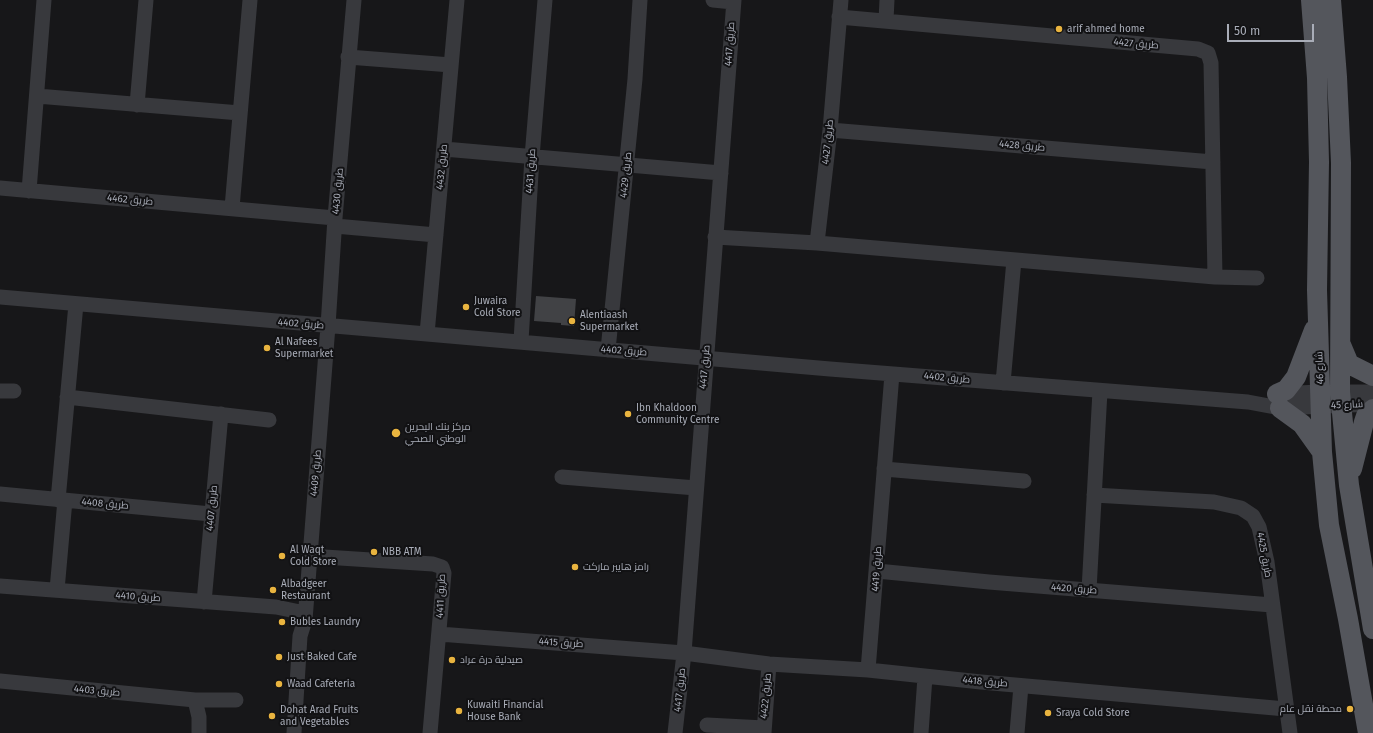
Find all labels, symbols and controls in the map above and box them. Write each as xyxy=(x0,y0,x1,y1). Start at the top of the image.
scale bar xyxy=(1229,16,1316,42)
street label: طريق 4417 xyxy=(722,21,738,67)
place label: arif ahmed home xyxy=(1067,23,1145,35)
marker: arif ahmed home xyxy=(1054,24,1064,34)
text: 50 m xyxy=(1234,24,1260,38)
street label: طريق 4427 xyxy=(1113,36,1159,52)
street label: طريق 4427 xyxy=(820,119,836,165)
street label: طريق 4428 xyxy=(998,138,1046,154)
street label: طريق 4432 xyxy=(434,144,450,190)
street label: طريق 4431 xyxy=(523,148,539,194)
street label: طريق 4429 xyxy=(618,151,634,199)
street label: طريق 4430 xyxy=(330,167,346,215)
street label: طريق 4462 xyxy=(106,192,154,208)
place label: Juwaira Cold Store xyxy=(474,295,521,318)
marker: Juwaira Cold Store xyxy=(461,302,471,312)
place label: Alentiaash Supermarket xyxy=(580,309,638,332)
street label: طريق 4402 xyxy=(277,316,325,332)
marker: Alentiaash Supermarket xyxy=(567,316,577,326)
place label: Al Nafees Supermarket xyxy=(275,336,333,360)
marker: Al Nafees Supermarket xyxy=(262,343,272,353)
street label: طريق 4402 xyxy=(600,343,648,359)
street label: طريق 4417 xyxy=(697,344,713,390)
street label: شارع 46 xyxy=(1313,351,1327,385)
street label: طريق 4402 xyxy=(923,370,971,386)
street label: شارع 45 xyxy=(1331,398,1363,412)
place label: Ibn Khaldoon Community Centre xyxy=(636,402,719,426)
marker: Ibn Khaldoon Community Centre xyxy=(623,409,633,419)
place label: مركز بنك البحرين الوطني الصحي xyxy=(405,421,471,444)
marker: مركز بنك البحرين الوطني الصحي xyxy=(390,427,402,439)
street label: طريق 4409 xyxy=(308,449,324,497)
street label: طريق 4407 xyxy=(204,485,220,531)
street label: طريق 4408 xyxy=(81,496,129,512)
street label: طريق 4425 xyxy=(1254,531,1274,579)
place label: Al Waqt Cold Store xyxy=(290,544,337,568)
place label: NBB ATM xyxy=(382,546,422,558)
street label: طريق 4419 xyxy=(869,546,885,592)
marker: NBB ATM xyxy=(369,547,379,557)
marker: Al Waqt Cold Store xyxy=(277,551,287,561)
place label: رامز هايبر ماركت xyxy=(583,561,649,573)
marker: رامز هايبر ماركت xyxy=(570,562,580,572)
street label: طريق 4411 xyxy=(434,574,448,618)
place label: Albadgeer Restaurant xyxy=(281,578,330,602)
street label: طريق 4420 xyxy=(1050,581,1098,597)
marker: Albadgeer Restaurant xyxy=(268,585,278,595)
street label: طريق 4410 xyxy=(115,589,161,605)
place label: Bubles Laundry xyxy=(290,616,360,628)
marker: Bubles Laundry xyxy=(277,617,287,627)
street label: طريق 4415 xyxy=(538,635,584,651)
place label: Just Baked Cafe xyxy=(287,651,357,663)
marker: Just Baked Cafe xyxy=(274,652,284,662)
place label: صيدلية درة عراد xyxy=(460,654,523,666)
marker: صيدلية درة عراد xyxy=(447,655,457,665)
street label: طريق 4417 xyxy=(672,667,688,713)
street label: طريق 4422 xyxy=(758,673,774,719)
street label: طريق 4418 xyxy=(962,674,1008,690)
place label: Waad Cafeteria xyxy=(287,678,355,690)
marker: Waad Cafeteria xyxy=(274,679,284,689)
street label: طريق 4403 xyxy=(73,683,121,699)
place label: Kuwaiti Financial House Bank xyxy=(467,699,543,722)
place label: محطة نقل عام xyxy=(1280,703,1342,715)
place label: Dohat Arad Fruits and Vegetables xyxy=(280,704,358,728)
marker: محطة نقل عام xyxy=(1345,704,1355,714)
marker: Kuwaiti Financial House Bank xyxy=(454,706,464,716)
place label: Sraya Cold Store xyxy=(1056,707,1130,719)
marker: Sraya Cold Store xyxy=(1043,708,1053,718)
marker: Dohat Arad Fruits and Vegetables xyxy=(267,711,277,721)

